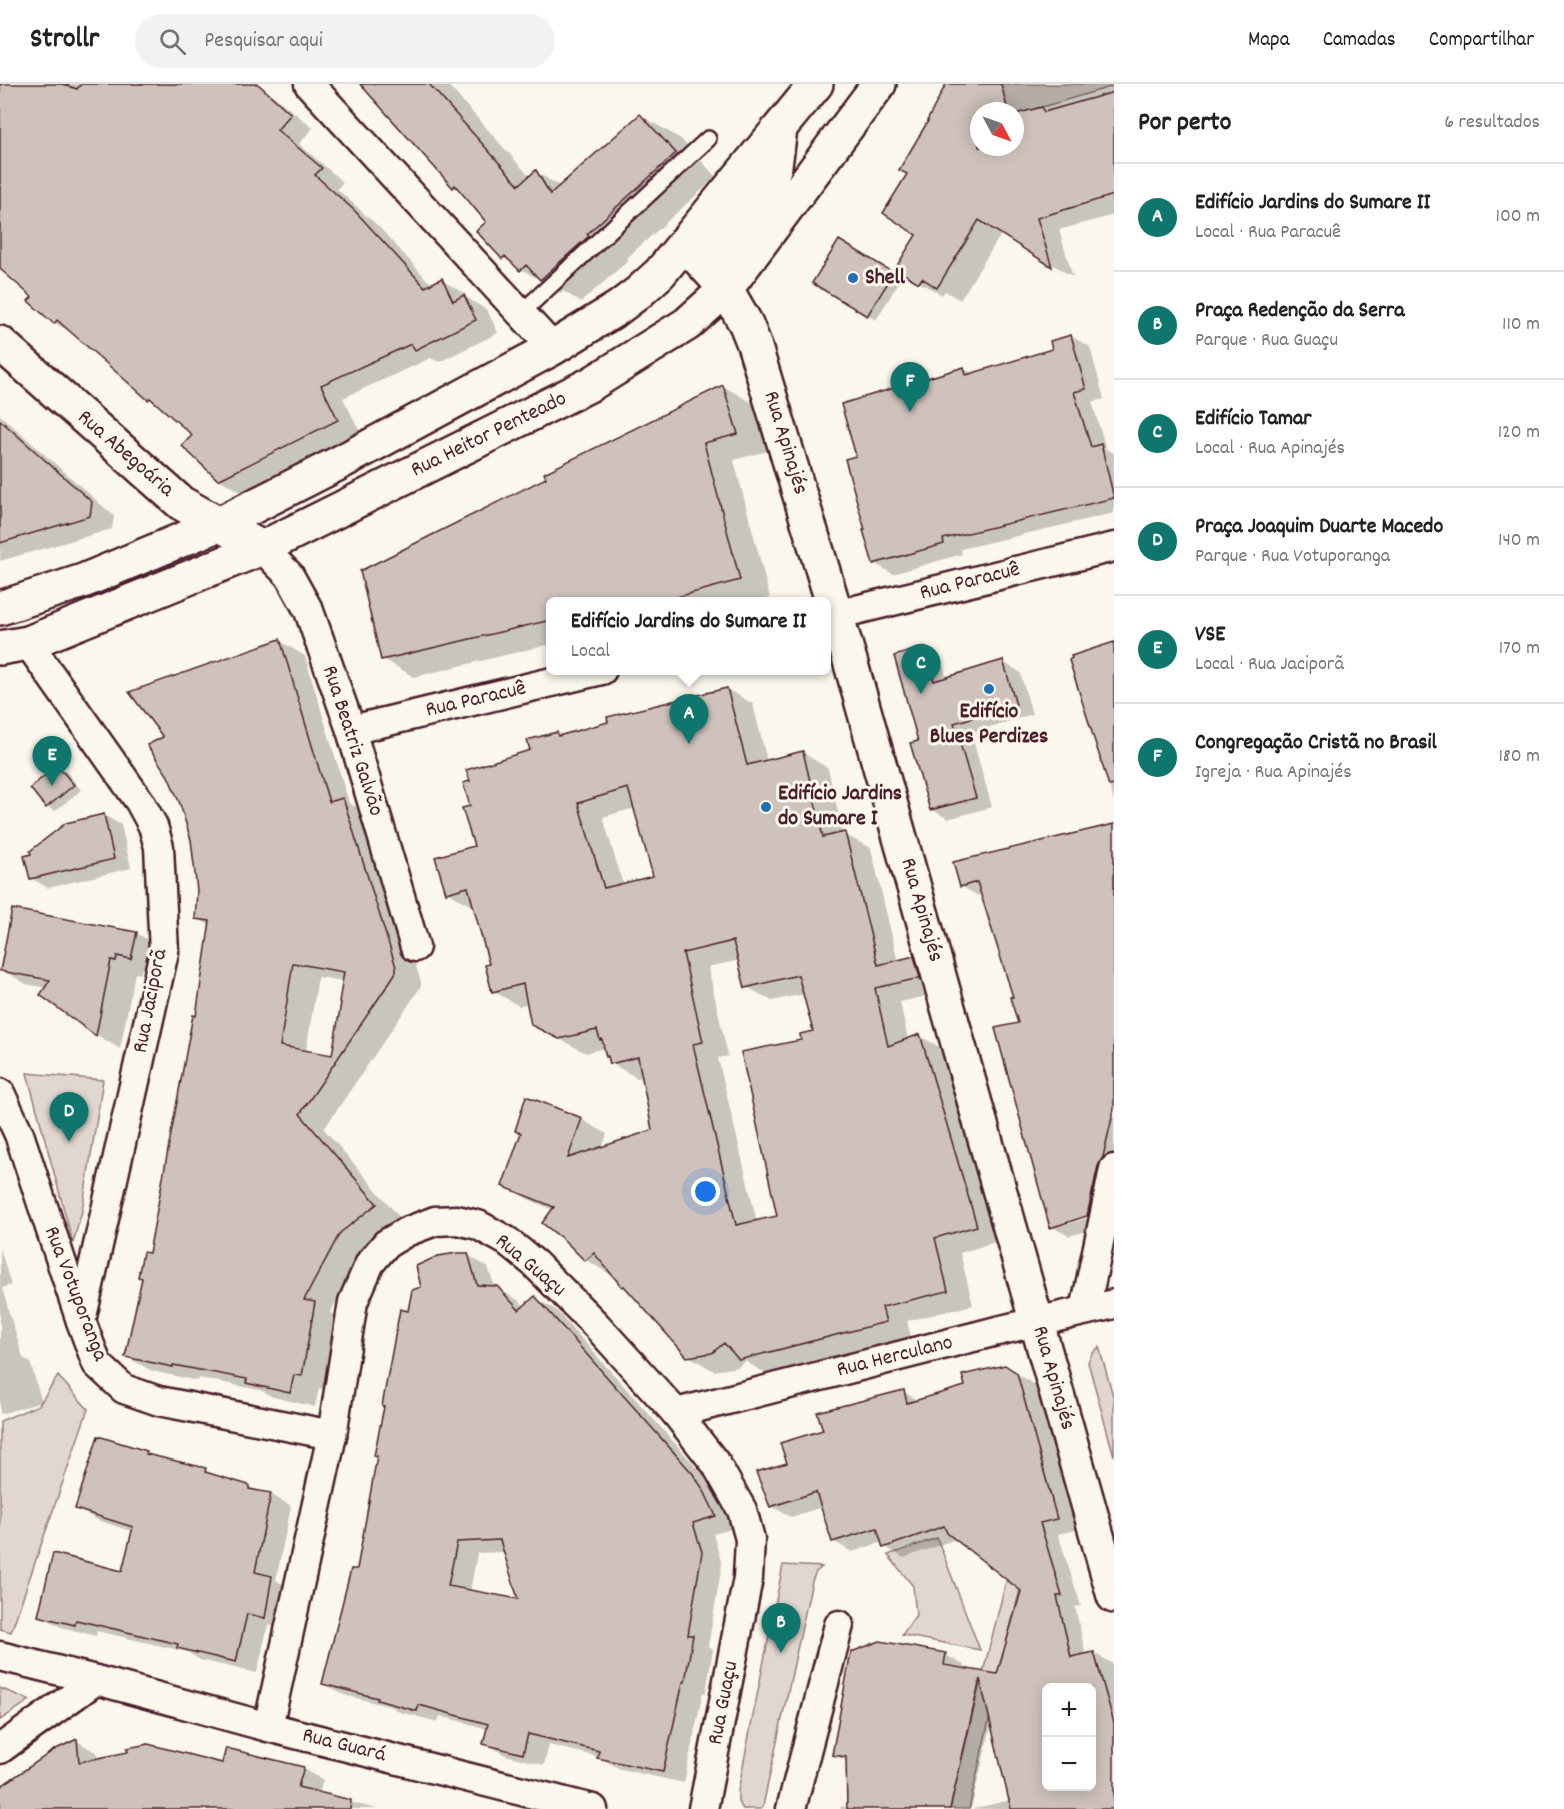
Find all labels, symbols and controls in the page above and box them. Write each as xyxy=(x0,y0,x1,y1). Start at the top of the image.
search box xyxy=(135,14,555,68)
text: Strollr xyxy=(30,21,99,61)
icon: search xyxy=(156,25,189,58)
text: Pesquisar aqui xyxy=(204,26,323,57)
text: Mapa xyxy=(1248,26,1290,56)
text: Camadas xyxy=(1323,26,1396,56)
text: Compartilhar xyxy=(1429,26,1534,56)
north arrow xyxy=(970,102,1024,156)
text: Por perto xyxy=(1138,105,1231,142)
text: 6 resultados xyxy=(1444,109,1540,137)
text: Edifício Jardins do Sumare II xyxy=(1195,188,1430,219)
text: A xyxy=(1152,203,1163,231)
text: 100 m xyxy=(1496,203,1540,231)
text: Local · Rua Paracuê xyxy=(1195,219,1341,247)
place label: Shell xyxy=(865,263,906,294)
marker: Shell xyxy=(846,271,860,285)
text: Praça Redenção da Serra xyxy=(1195,296,1405,327)
text: B xyxy=(1153,311,1162,339)
text: 110 m xyxy=(1502,311,1540,339)
text: Parque · Rua Guaçu xyxy=(1195,327,1338,355)
pin: F xyxy=(890,362,930,412)
street label: Rua Heitor Penteado xyxy=(406,384,572,486)
street label: Rua Apinajés xyxy=(755,387,815,499)
street label: Rua Abegoária xyxy=(70,403,181,505)
text: Edifício Tamar xyxy=(1195,404,1312,435)
text: C xyxy=(1153,419,1162,447)
text: 120 m xyxy=(1498,419,1540,447)
text: Local · Rua Apinajés xyxy=(1195,435,1345,463)
text: Praça Joaquim Duarte Macedo xyxy=(1195,512,1443,543)
text: D xyxy=(1152,527,1163,555)
text: 140 m xyxy=(1498,527,1540,555)
text: Parque · Rua Votuporanga xyxy=(1195,543,1390,571)
street label: Rua Paracuê xyxy=(917,555,1023,609)
popup xyxy=(546,597,831,675)
text: Edifício Jardins do Sumare II xyxy=(571,607,806,638)
text: VSE xyxy=(1195,620,1225,651)
text: E xyxy=(1153,635,1162,663)
text: 170 m xyxy=(1499,635,1540,663)
text: Local xyxy=(571,638,610,666)
pin: C xyxy=(902,644,940,694)
text: Local · Rua Jaciporã xyxy=(1195,651,1344,679)
street label: Rua Beatriz Galvão xyxy=(313,662,391,820)
street label: Rua Paracuê xyxy=(423,673,529,727)
marker: Edifício Blues Perdizes xyxy=(982,682,996,696)
pin: A xyxy=(670,694,708,744)
place label: Edifício Blues Perdizes xyxy=(930,697,1048,753)
text: Congregação Cristã no Brasil xyxy=(1195,728,1437,759)
pin: E xyxy=(32,736,72,786)
text: F xyxy=(1153,743,1162,771)
text: 180 m xyxy=(1498,743,1540,771)
text: Igreja · Rua Apinajés xyxy=(1195,759,1352,787)
place label: Edifício Jardins do Sumare I xyxy=(778,779,902,835)
marker: Edifício Jardins do Sumare I xyxy=(759,800,773,814)
street label: Rua Apinajés xyxy=(891,854,951,966)
street label: Rua Jaciporã xyxy=(126,946,176,1056)
pin: D xyxy=(50,1092,88,1142)
your location xyxy=(691,1177,720,1206)
street label: Rua Votuporanga xyxy=(35,1222,115,1366)
street label: Rua Guaçu xyxy=(488,1227,572,1305)
street label: Rua Apinajés xyxy=(1023,1322,1083,1434)
street label: Rua Herculano xyxy=(834,1328,956,1386)
pin: B xyxy=(762,1604,800,1653)
street label: Rua Guaçu xyxy=(701,1658,747,1748)
map controls xyxy=(1042,1683,1096,1791)
button: + xyxy=(1042,1683,1096,1737)
street label: Rua Guará xyxy=(299,1721,389,1771)
button: − xyxy=(1042,1737,1096,1791)

